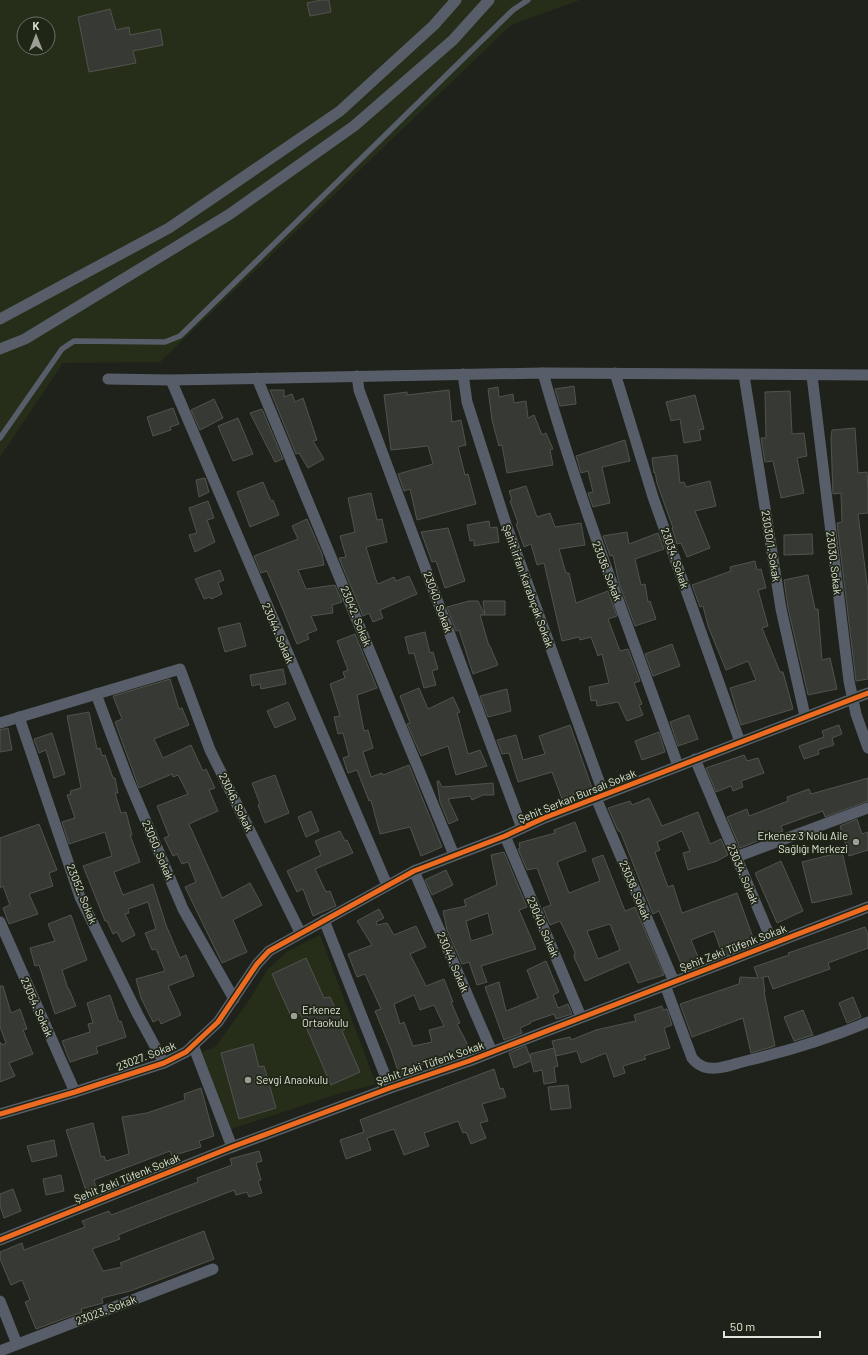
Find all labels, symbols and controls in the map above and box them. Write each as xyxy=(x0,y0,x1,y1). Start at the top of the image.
north arrow xyxy=(16,16,56,56)
text: K xyxy=(33,19,40,32)
street label: 23030/1. Sokak xyxy=(759,509,784,583)
street label: Şehit İrfan Karabıçak Sokak xyxy=(500,522,558,650)
street label: 23034. Sokak xyxy=(659,526,692,591)
street label: 23030. Sokak xyxy=(824,530,845,596)
street label: 23036. Sokak xyxy=(590,539,625,603)
street label: 23040. Sokak xyxy=(421,569,456,635)
street label: 23042. Sokak xyxy=(338,584,375,648)
street label: 23044. Sokak xyxy=(260,601,297,665)
street label: Şehit Serkan Bursalı Sokak xyxy=(516,766,638,825)
street label: 23046. Sokak xyxy=(217,770,256,834)
street label: 23050. Sokak xyxy=(140,818,177,882)
place label: Erkenez 3 Nolu Aile Sağlığı Merkezi xyxy=(758,829,848,855)
marker: Erkenez 3 Nolu Aile Sağlığı Merkezi xyxy=(851,837,861,847)
street label: 23034. Sokak xyxy=(725,842,762,906)
street label: 23038. Sokak xyxy=(617,858,654,922)
street label: 23052. Sokak xyxy=(65,862,101,926)
street label: 23040. Sokak xyxy=(525,895,562,959)
street label: Şehit Zeki Tüfenk Sokak xyxy=(678,921,788,974)
street label: 23044. Sokak xyxy=(435,930,472,994)
street label: 23054. Sokak xyxy=(19,975,57,1039)
place label: Erkenez Ortaokulu xyxy=(302,1003,349,1029)
marker: Erkenez Ortaokulu xyxy=(289,1011,299,1021)
street label: 23027. Sokak xyxy=(114,1038,178,1073)
street label: Şehit Zeki Tüfenk Sokak xyxy=(374,1038,486,1087)
place label: Sevgi Anaokulu xyxy=(256,1073,328,1086)
marker: Sevgi Anaokulu xyxy=(243,1075,253,1085)
street label: Şehit Zeki Tüfenk Sokak xyxy=(72,1150,182,1205)
street label: 23023. Sokak xyxy=(74,1292,138,1327)
scale bar xyxy=(724,1313,820,1339)
text: 50 m xyxy=(730,1319,755,1333)

